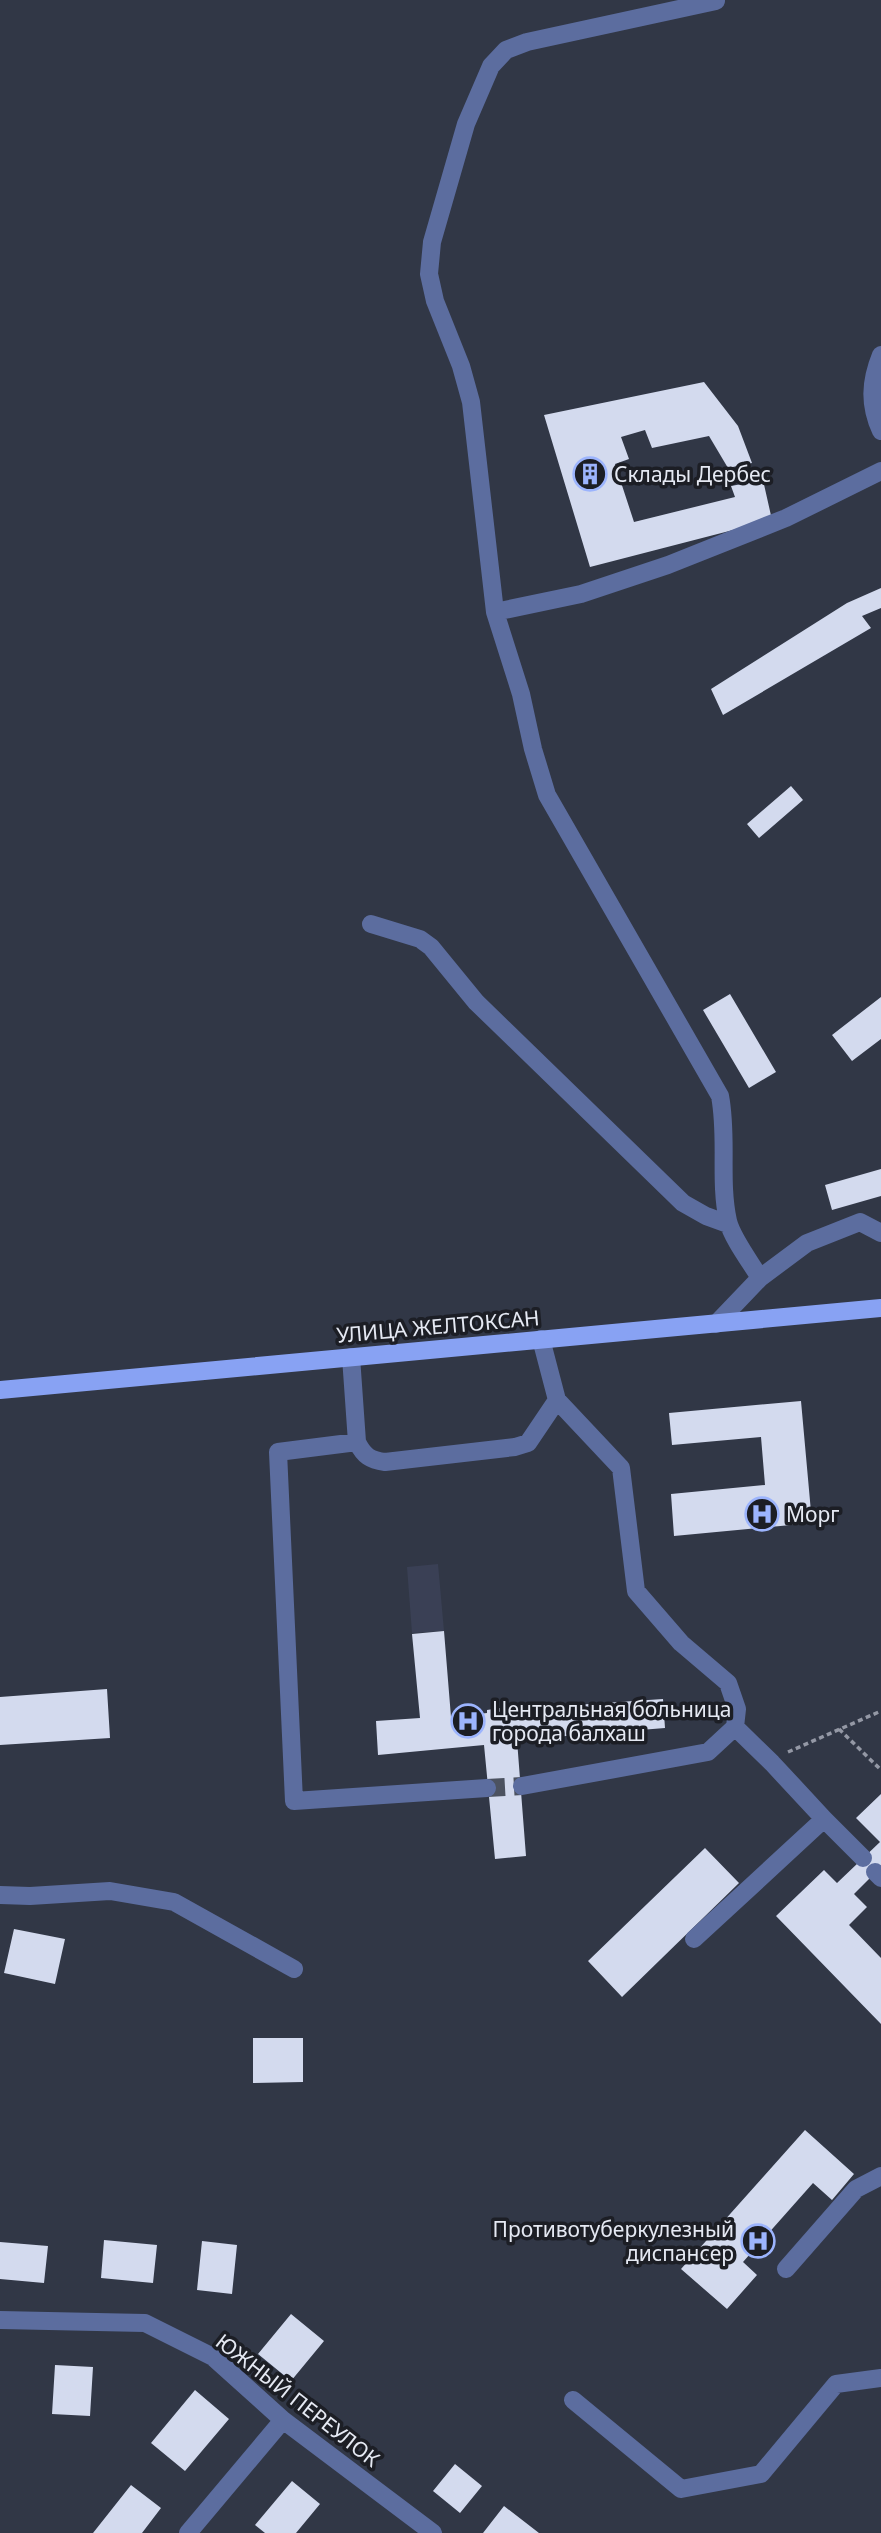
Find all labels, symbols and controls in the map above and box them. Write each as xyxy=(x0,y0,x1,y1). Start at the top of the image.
building icon: Склады Дербес xyxy=(571,455,609,493)
place label: Склады Дербес xyxy=(614,460,771,488)
street label: УЛИЦА ЖЕЛТОКСАН xyxy=(335,1303,541,1349)
hospital icon: Морг xyxy=(743,1495,781,1533)
place label: Морг xyxy=(786,1500,840,1528)
place label: Центральная больница города балхаш xyxy=(492,1695,731,1747)
hospital icon: Центральная больница города балхаш xyxy=(449,1702,487,1740)
place label: Противотуберкулезный диспансер xyxy=(493,2215,734,2267)
hospital icon: Противотуберкулезный диспансер xyxy=(739,2222,777,2260)
street label: ЮЖНЫЙ ПЕРЕУЛОК xyxy=(210,2327,386,2473)

